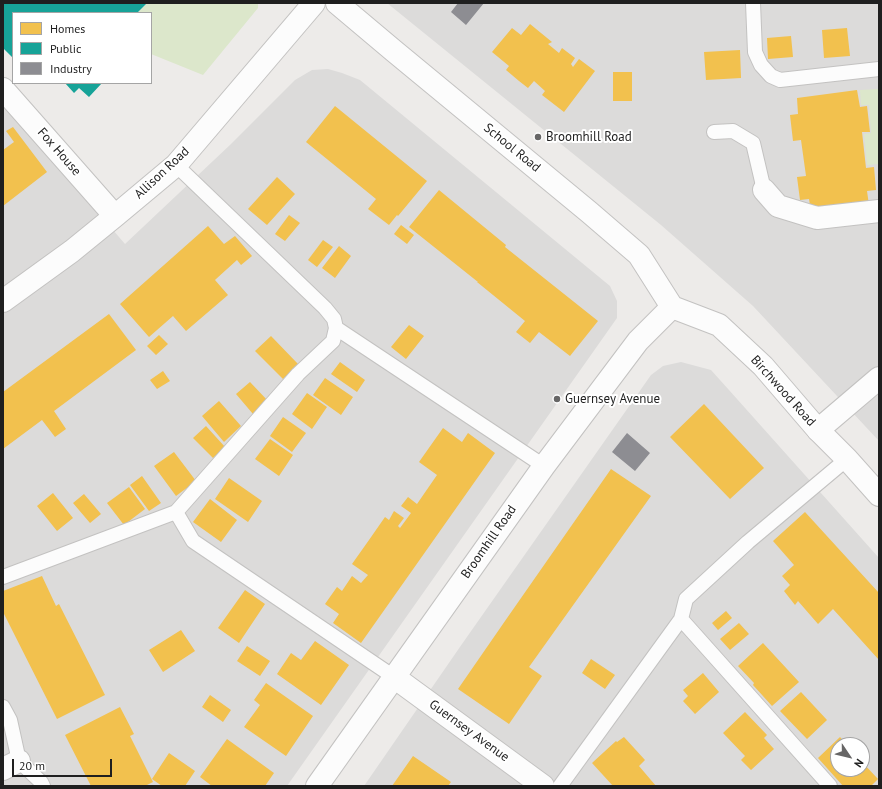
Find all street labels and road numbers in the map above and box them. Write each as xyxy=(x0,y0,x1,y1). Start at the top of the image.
street label: School Road xyxy=(480,120,544,176)
street label: Fox House xyxy=(34,125,84,179)
street label: Allison Road xyxy=(131,144,193,202)
street label: Birchwood Road xyxy=(747,352,819,430)
street label: Broomhill Road xyxy=(458,502,520,582)
street label: Guernsey Avenue xyxy=(426,697,512,765)

